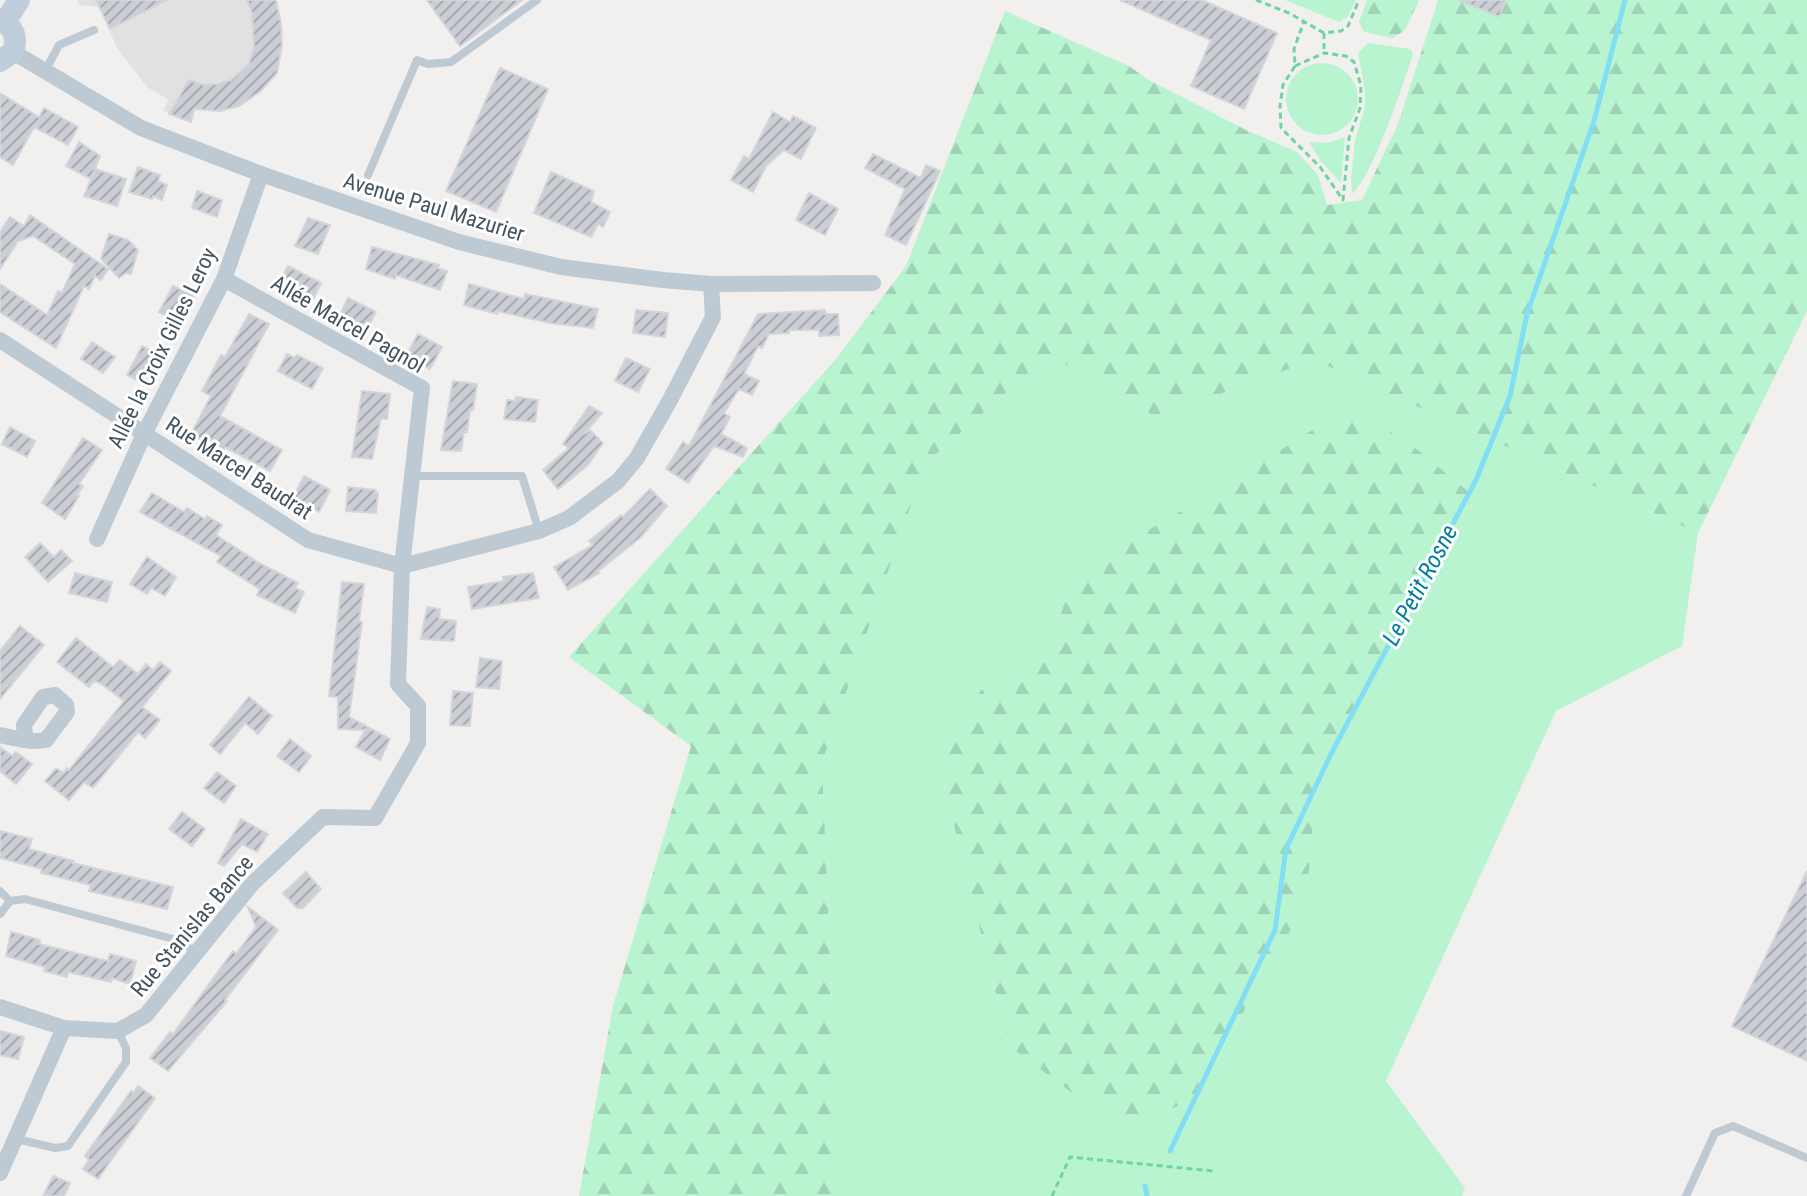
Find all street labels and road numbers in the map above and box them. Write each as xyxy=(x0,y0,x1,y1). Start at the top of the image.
street label: Avenue Paul Mazurier xyxy=(340,168,528,247)
street label: Allée la Croix Gilles Leroy xyxy=(103,244,221,452)
street label: Allée Marcel Pagnol xyxy=(267,270,429,378)
street label: Rue Marcel Baudrat xyxy=(161,411,317,525)
street label: Rue Stanislas Bance xyxy=(126,850,258,1002)

